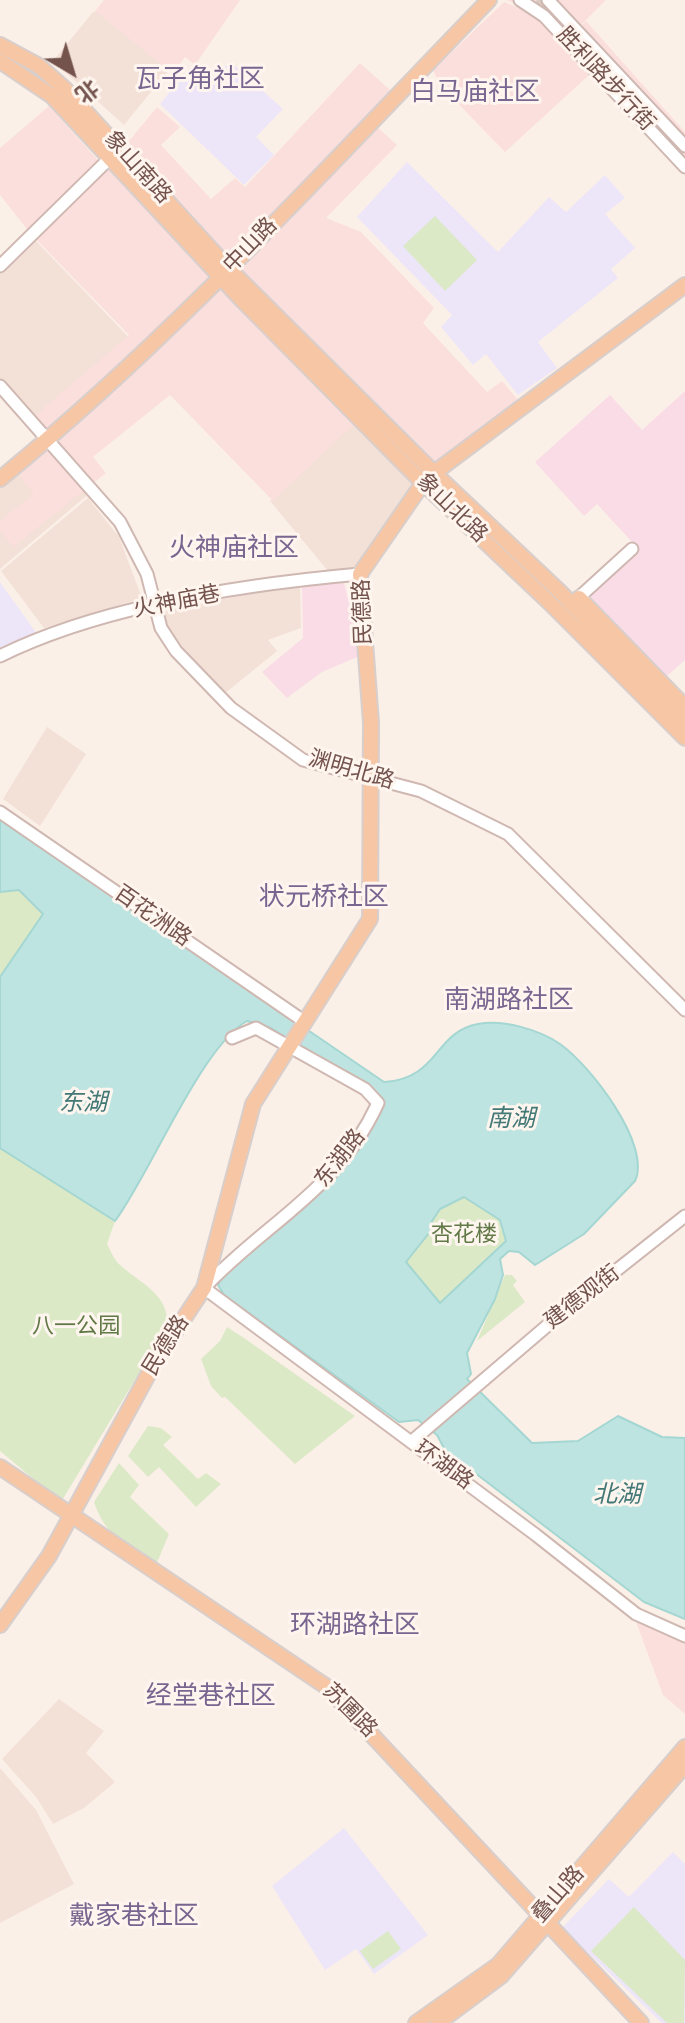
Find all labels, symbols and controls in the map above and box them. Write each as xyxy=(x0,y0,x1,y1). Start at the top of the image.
street label: 胜利路步行街 xyxy=(550,23,660,137)
north arrow xyxy=(32,32,112,112)
district label: 瓦子角社区 xyxy=(135,65,265,97)
text: 北 xyxy=(69,72,105,110)
district label: 白马庙社区 xyxy=(410,78,540,110)
street label: 象山南路 xyxy=(98,126,176,210)
street label: 中山路 xyxy=(219,213,283,279)
street label: 象山北路 xyxy=(410,469,492,549)
district label: 火神庙社区 xyxy=(169,534,299,566)
street label: 民德路 xyxy=(350,579,378,645)
street label: 火神庙巷 xyxy=(131,582,223,624)
street label: 渊明北路 xyxy=(305,746,397,796)
street label: 百花洲路 xyxy=(108,881,196,953)
district label: 状元桥社区 xyxy=(259,883,389,915)
district label: 南湖路社区 xyxy=(444,986,574,1018)
water label: 东湖 xyxy=(59,1090,107,1118)
water label: 南湖 xyxy=(487,1106,535,1134)
street label: 东湖路 xyxy=(310,1125,372,1193)
park label: 杏花楼 xyxy=(431,1223,497,1249)
street label: 建德观街 xyxy=(540,1261,626,1335)
street label: 民德路 xyxy=(138,1311,196,1381)
park label: 八一公园 xyxy=(32,1315,120,1341)
street label: 环湖路 xyxy=(409,1436,477,1496)
water label: 北湖 xyxy=(593,1482,641,1510)
district label: 环湖路社区 xyxy=(290,1611,420,1643)
street label: 苏圃路 xyxy=(316,1678,382,1744)
district label: 经堂巷社区 xyxy=(146,1682,276,1714)
street label: 叠山路 xyxy=(527,1861,591,1929)
district label: 戴家巷社区 xyxy=(69,1902,199,1934)

